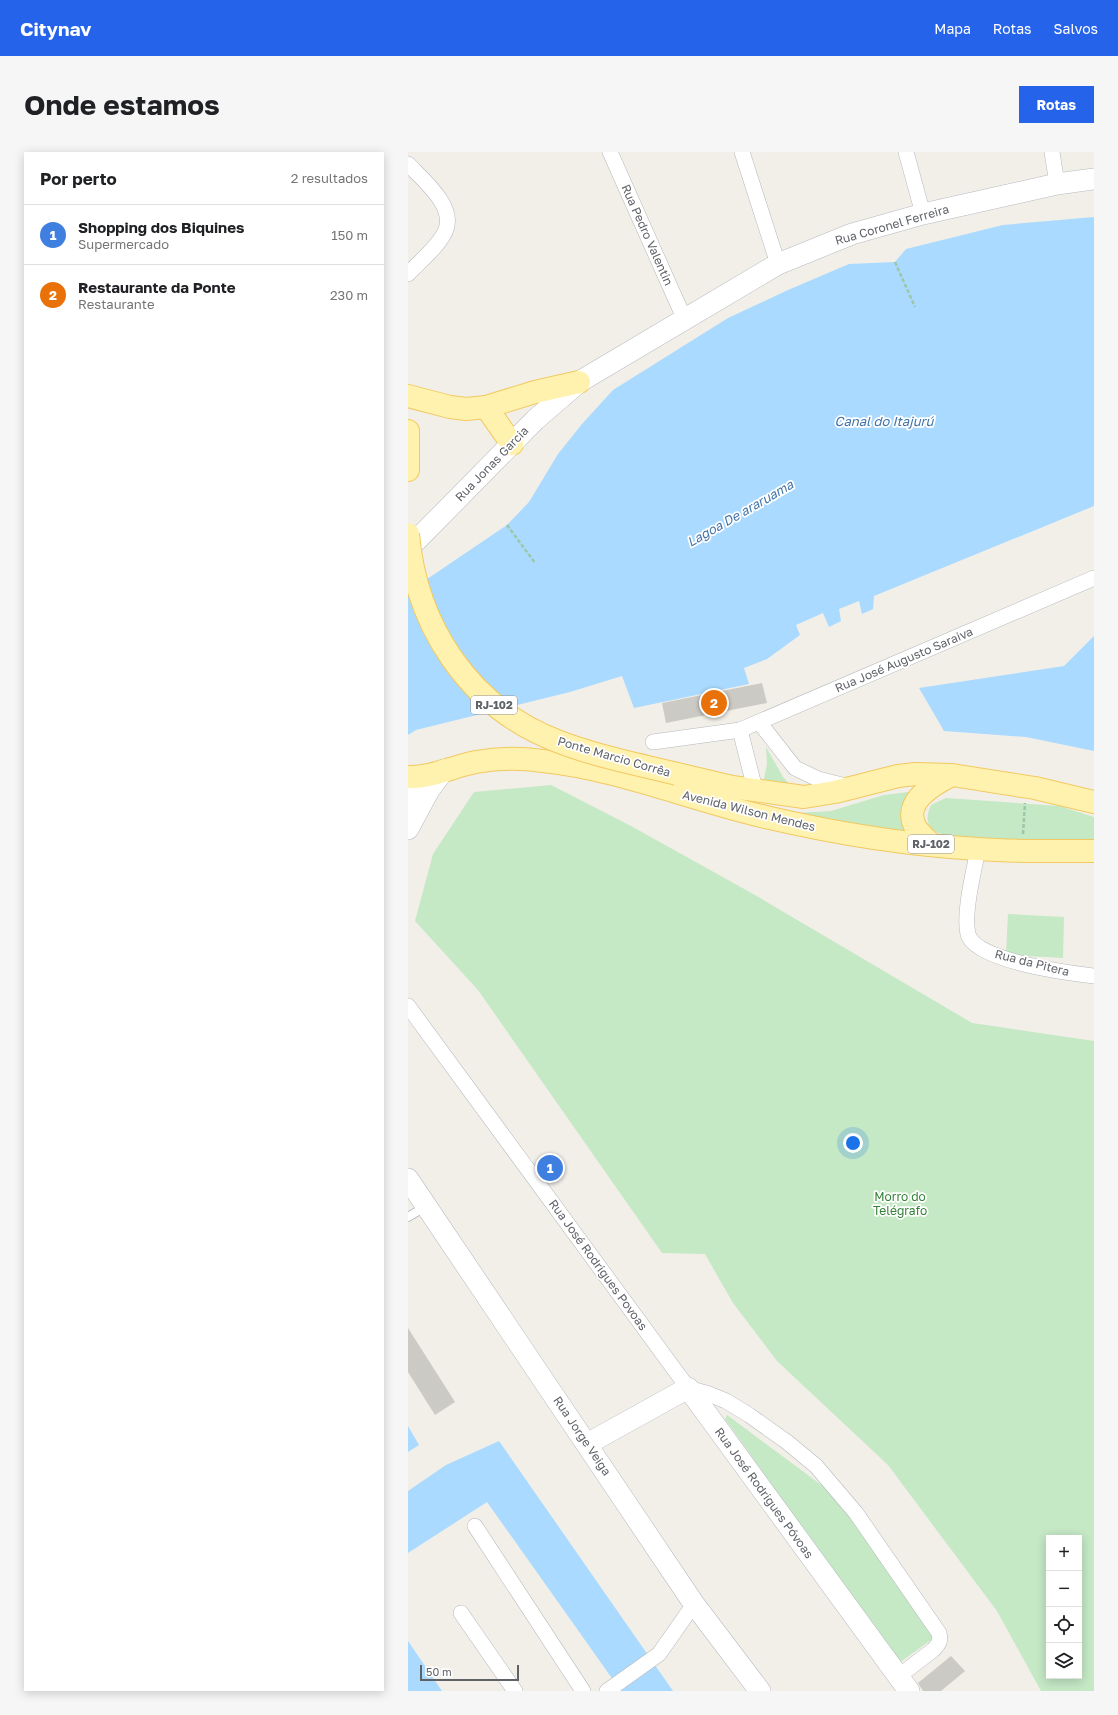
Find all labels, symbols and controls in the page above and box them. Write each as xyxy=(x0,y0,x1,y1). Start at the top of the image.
text: Citynav xyxy=(20,17,92,40)
text: Mapa xyxy=(934,20,971,37)
text: Rotas xyxy=(993,20,1032,37)
text: Salvos xyxy=(1054,20,1098,37)
button: Rotas xyxy=(1019,86,1094,123)
text: Onde estamos xyxy=(24,88,220,121)
text: Por perto xyxy=(40,168,117,189)
text: 2 resultados xyxy=(291,170,368,186)
street label: Rua Pedro Valentin xyxy=(618,182,677,288)
street label: Rua Coronel Ferreira xyxy=(833,201,951,248)
text: Shopping dos Biquines xyxy=(78,218,244,236)
text: 1 xyxy=(50,227,56,243)
text: 150 m xyxy=(331,227,368,243)
text: Supermercado xyxy=(78,236,169,252)
text: Restaurante da Ponte xyxy=(78,278,236,296)
text: 2 xyxy=(49,287,57,303)
text: 230 m xyxy=(330,287,368,303)
text: Restaurante xyxy=(78,296,154,312)
water label: Canal do Itajurú xyxy=(835,413,935,429)
street label: Rua Jonas Garcia xyxy=(452,423,531,504)
water label: Lagoa De araruama xyxy=(684,476,796,550)
street label: Rua José Augusto Saraiva xyxy=(833,624,975,695)
pin: 2 xyxy=(701,688,727,718)
road number: RJ-102 xyxy=(471,696,517,714)
street label: Ponte Marcio Corrêa xyxy=(556,733,672,780)
street label: Avenida Wilson Mendes xyxy=(681,787,817,834)
road number: RJ-102 xyxy=(908,835,954,853)
street label: Rua da Pitera xyxy=(993,946,1071,979)
your location xyxy=(843,1133,863,1153)
pin: 1 xyxy=(537,1153,563,1183)
park label: Morro do Telégrafo xyxy=(873,1189,927,1218)
street label: Rua José Rodrigues Povoas xyxy=(546,1196,651,1333)
street label: Rua Jorge Veiga xyxy=(550,1393,614,1478)
street label: Rua José Rodrigues Póvoas xyxy=(712,1424,817,1561)
map controls xyxy=(1046,1535,1082,1679)
button: + xyxy=(1046,1535,1082,1571)
button: − xyxy=(1046,1571,1082,1607)
button: locate xyxy=(1046,1607,1082,1643)
button: layers xyxy=(1046,1643,1082,1679)
scale bar xyxy=(420,1663,519,1682)
text: 50 m xyxy=(426,1665,452,1678)

